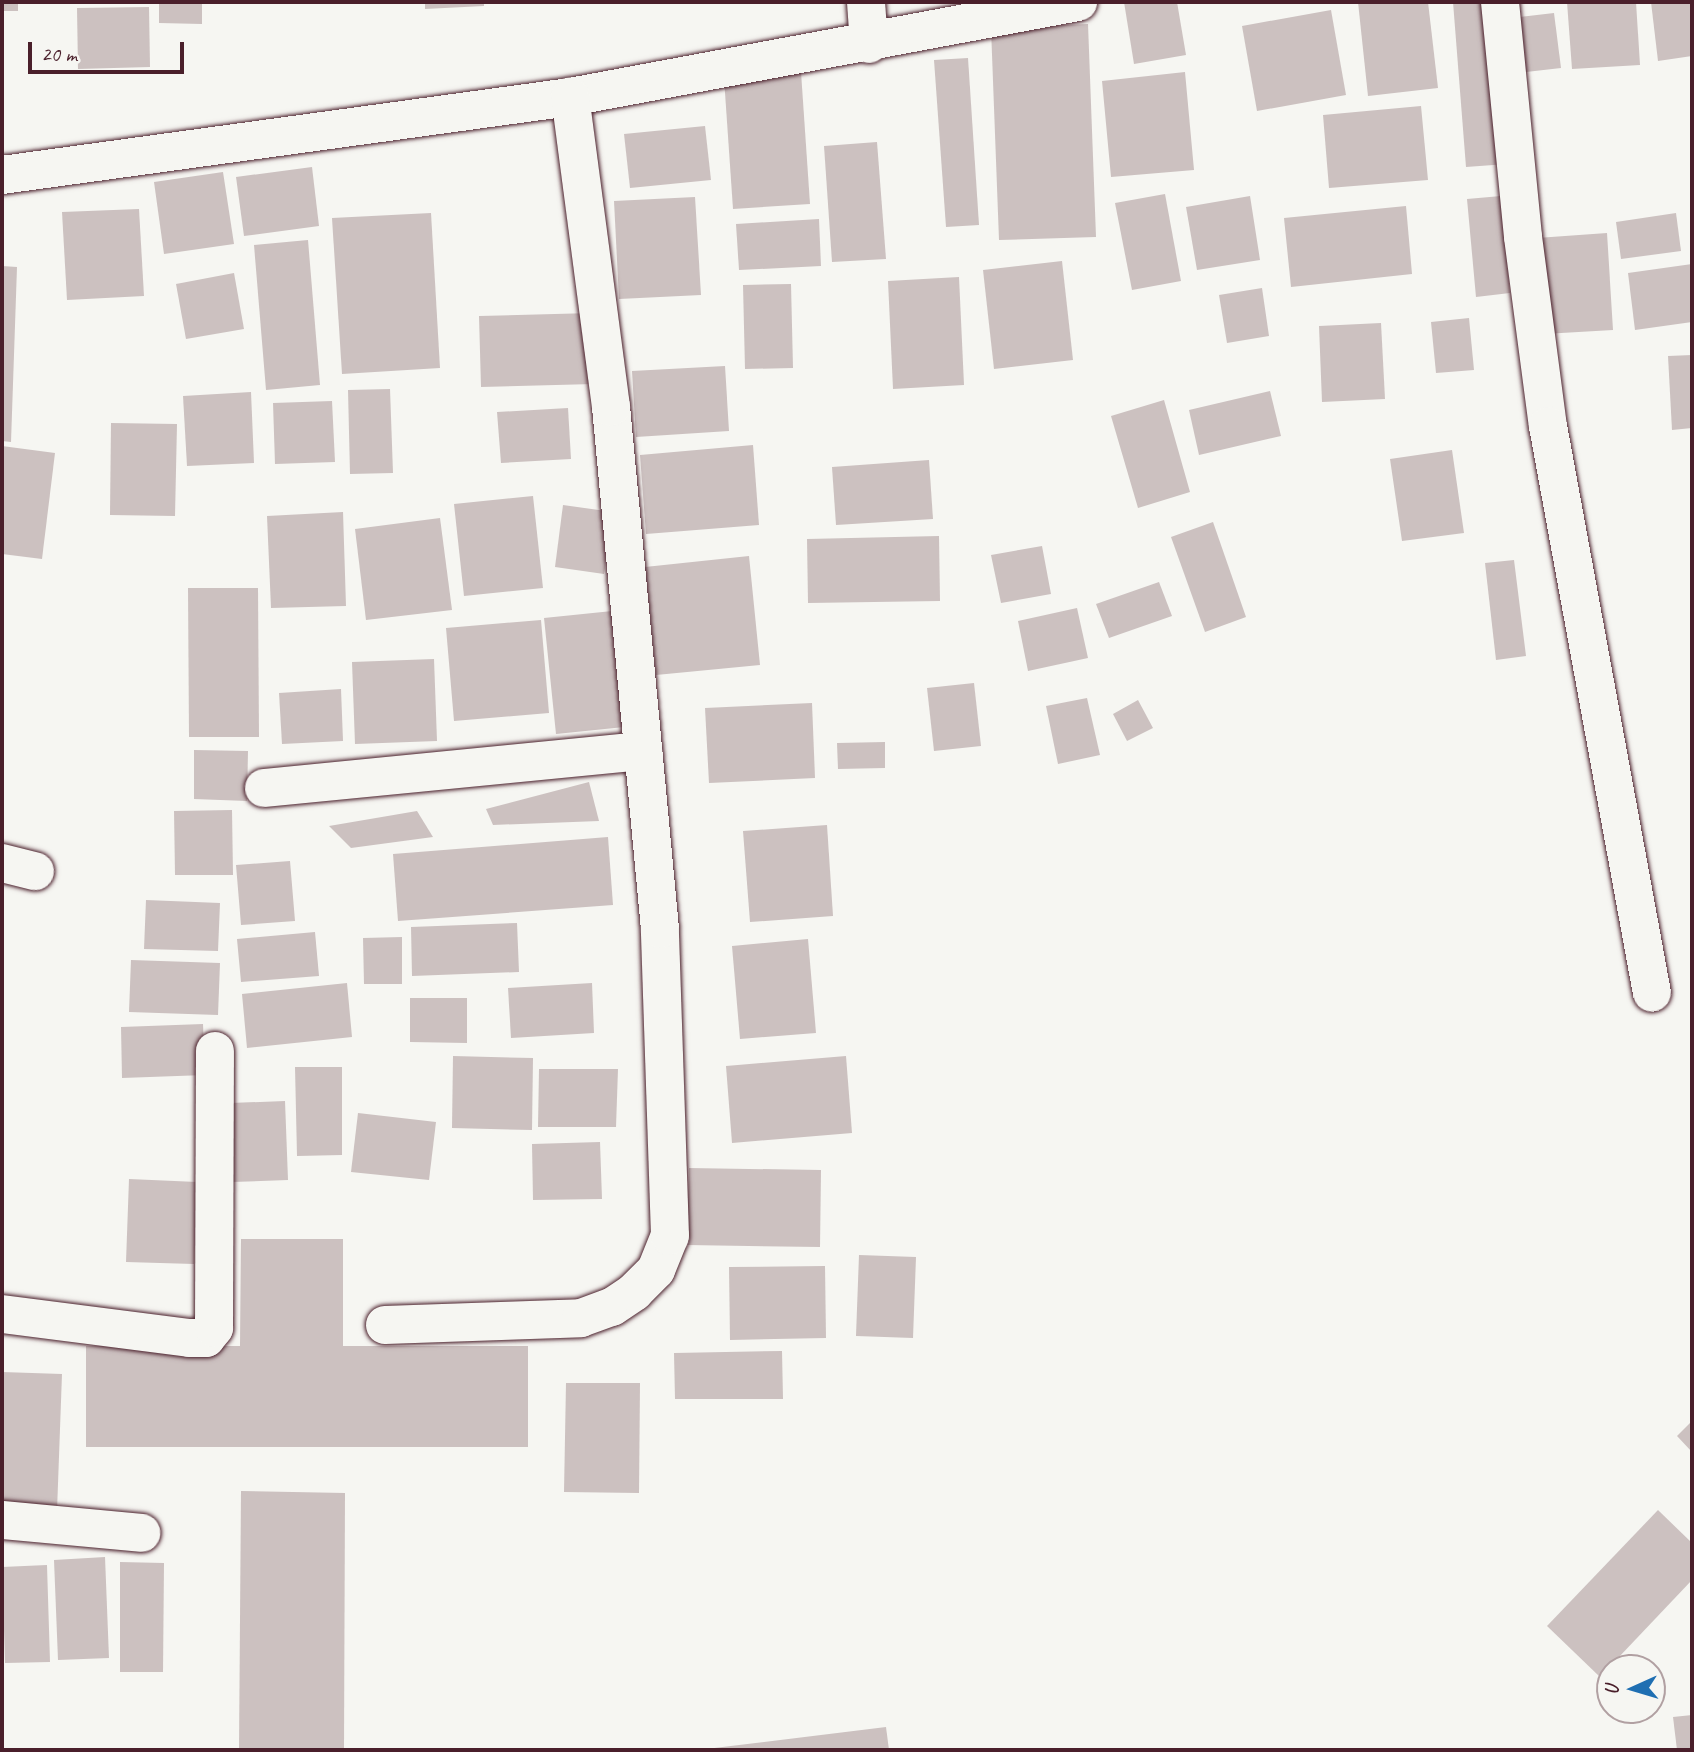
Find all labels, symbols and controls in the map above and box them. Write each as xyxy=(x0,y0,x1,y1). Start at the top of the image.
scale bar xyxy=(32,28,187,72)
text: 20 m xyxy=(41,41,77,67)
north arrow xyxy=(1596,1654,1666,1724)
text: U xyxy=(1600,1685,1624,1696)

